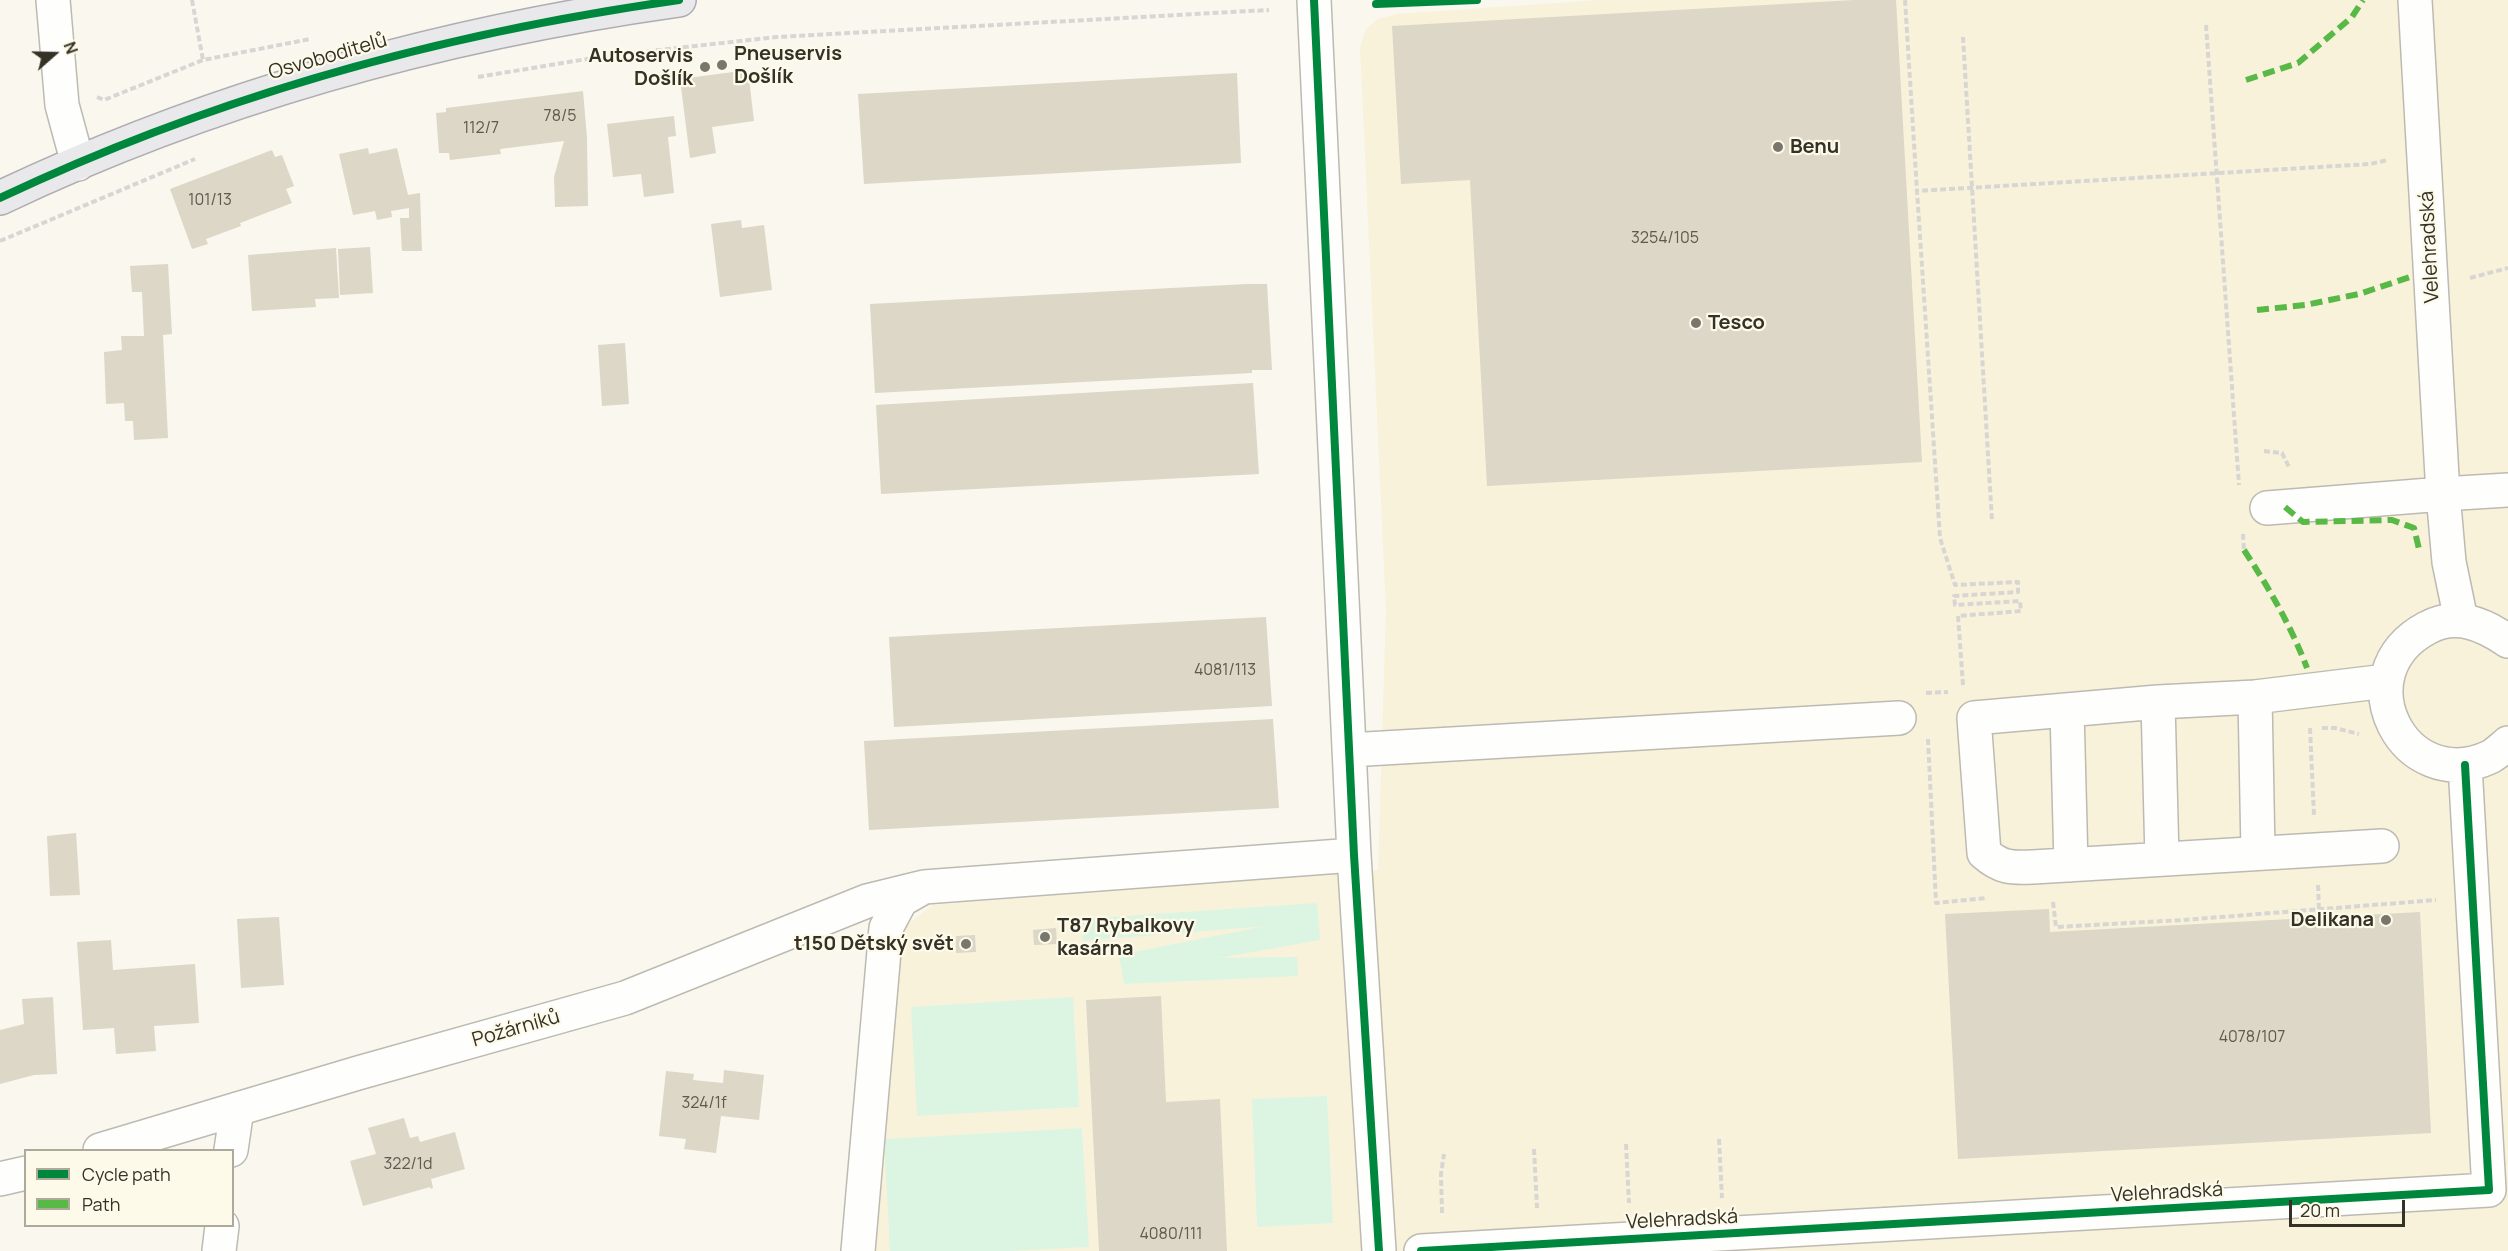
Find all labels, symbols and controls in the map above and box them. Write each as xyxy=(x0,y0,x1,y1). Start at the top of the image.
north arrow xyxy=(24,24,84,84)
street label: Osvoboditelů xyxy=(266,29,390,85)
text: N xyxy=(59,39,83,57)
place label: Pneuservis Došlík xyxy=(734,42,842,89)
place label: Autoservis Došlík xyxy=(589,44,693,91)
marker: Pneuservis Došlík xyxy=(715,58,729,72)
marker: Autoservis Došlík xyxy=(698,60,712,74)
house number: 78/5 xyxy=(544,107,576,127)
house number: 112/7 xyxy=(463,119,499,139)
place label: Benu xyxy=(1790,135,1839,159)
marker: Benu xyxy=(1771,140,1785,154)
street label: Velehradská xyxy=(2415,190,2445,304)
house number: 101/13 xyxy=(188,191,232,211)
house number: 3254/105 xyxy=(1631,229,1699,249)
place label: Tesco xyxy=(1708,311,1765,335)
marker: Tesco xyxy=(1689,316,1703,330)
house number: 4081/113 xyxy=(1194,661,1256,681)
place label: Delikana xyxy=(2290,908,2374,932)
marker: Delikana xyxy=(2379,913,2393,927)
place label: T87 Rybalkovy kasárna xyxy=(1057,914,1195,961)
marker: T87 Rybalkovy kasárna xyxy=(1038,930,1052,944)
place label: t150 Dětský svět xyxy=(794,932,954,956)
marker: t150 Dětský svět xyxy=(959,937,973,951)
street label: Požárníků xyxy=(469,1005,563,1053)
house number: 4078/107 xyxy=(2219,1028,2285,1048)
house number: 324/1f xyxy=(681,1094,727,1114)
legend xyxy=(24,1149,234,1227)
house number: 322/1d xyxy=(383,1155,433,1175)
text: Cycle path xyxy=(82,1162,171,1186)
street label: Velehradská xyxy=(2110,1178,2224,1208)
scale bar xyxy=(2292,1188,2408,1226)
text: Path xyxy=(82,1192,120,1216)
text: 20 m xyxy=(2300,1198,2340,1222)
street label: Velehradská xyxy=(1625,1205,1739,1235)
house number: 4080/111 xyxy=(1139,1225,1203,1245)

